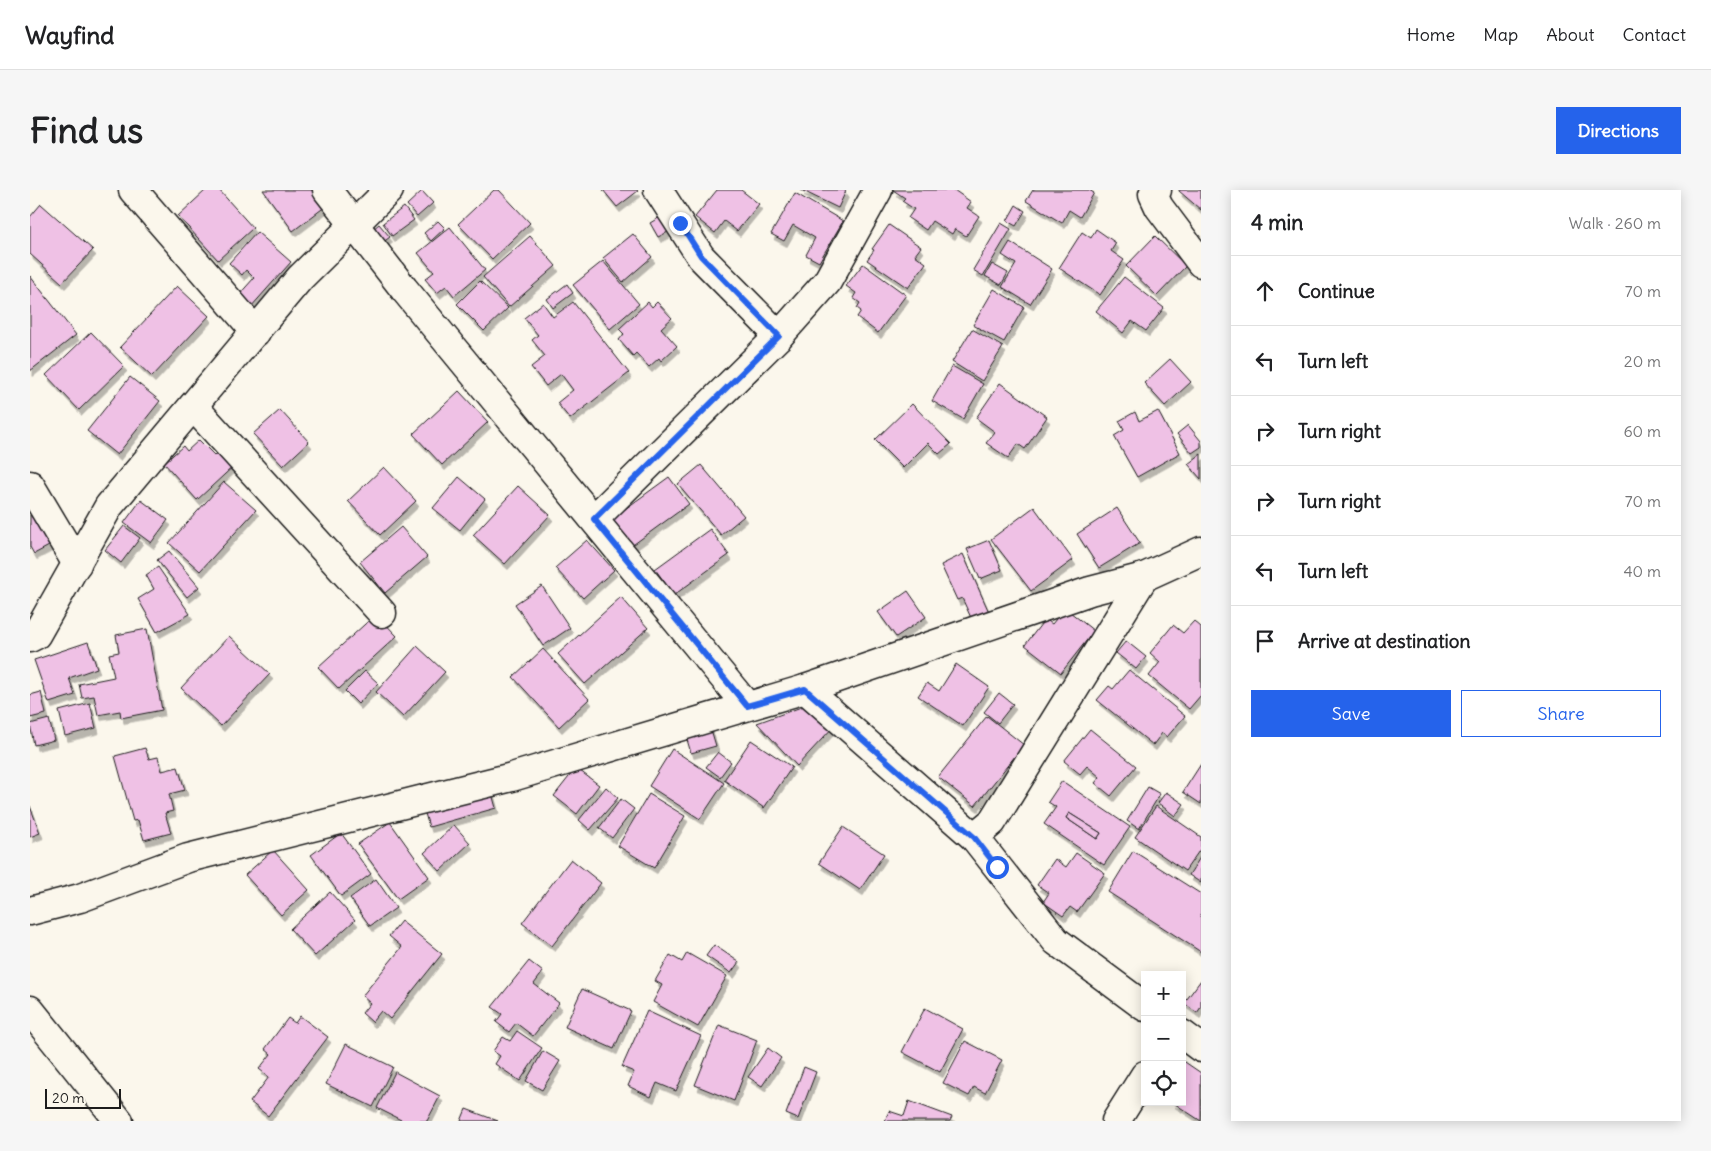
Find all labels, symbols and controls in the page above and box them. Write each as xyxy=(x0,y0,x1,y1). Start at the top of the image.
text: Wayfind xyxy=(25,20,114,50)
text: Home xyxy=(1407,23,1455,46)
text: Map xyxy=(1483,23,1518,46)
text: About xyxy=(1546,23,1594,46)
text: Contact xyxy=(1622,23,1686,46)
button: Directions xyxy=(1556,107,1681,154)
text: Find us xyxy=(30,108,143,152)
text: 4 min xyxy=(1251,209,1303,236)
route end xyxy=(669,212,692,235)
text: Walk · 260 m xyxy=(1569,213,1661,233)
icon: ahead xyxy=(1251,277,1279,305)
text: Continue xyxy=(1298,279,1375,303)
text: 70 m xyxy=(1625,281,1661,301)
icon: left xyxy=(1251,347,1279,375)
text: Turn left xyxy=(1298,349,1368,373)
text: 20 m xyxy=(1624,351,1661,371)
icon: right xyxy=(1251,417,1279,445)
text: Turn right xyxy=(1298,419,1381,443)
text: 60 m xyxy=(1623,421,1661,441)
icon: right xyxy=(1251,487,1279,515)
text: Turn right xyxy=(1298,489,1381,513)
text: 70 m xyxy=(1625,491,1661,511)
icon: left xyxy=(1251,557,1279,585)
text: Turn left xyxy=(1298,559,1368,583)
text: 40 m xyxy=(1623,561,1661,581)
icon: arrive xyxy=(1251,627,1279,655)
text: Arrive at destination xyxy=(1298,629,1471,653)
button: Save xyxy=(1251,690,1451,737)
button: Share xyxy=(1461,690,1661,737)
route start xyxy=(986,856,1009,879)
map controls xyxy=(1141,971,1186,1106)
button: + xyxy=(1141,971,1186,1016)
button: − xyxy=(1141,1016,1186,1061)
button: locate xyxy=(1141,1061,1186,1106)
scale bar xyxy=(45,1086,121,1109)
text: 20 m xyxy=(52,1089,85,1107)

